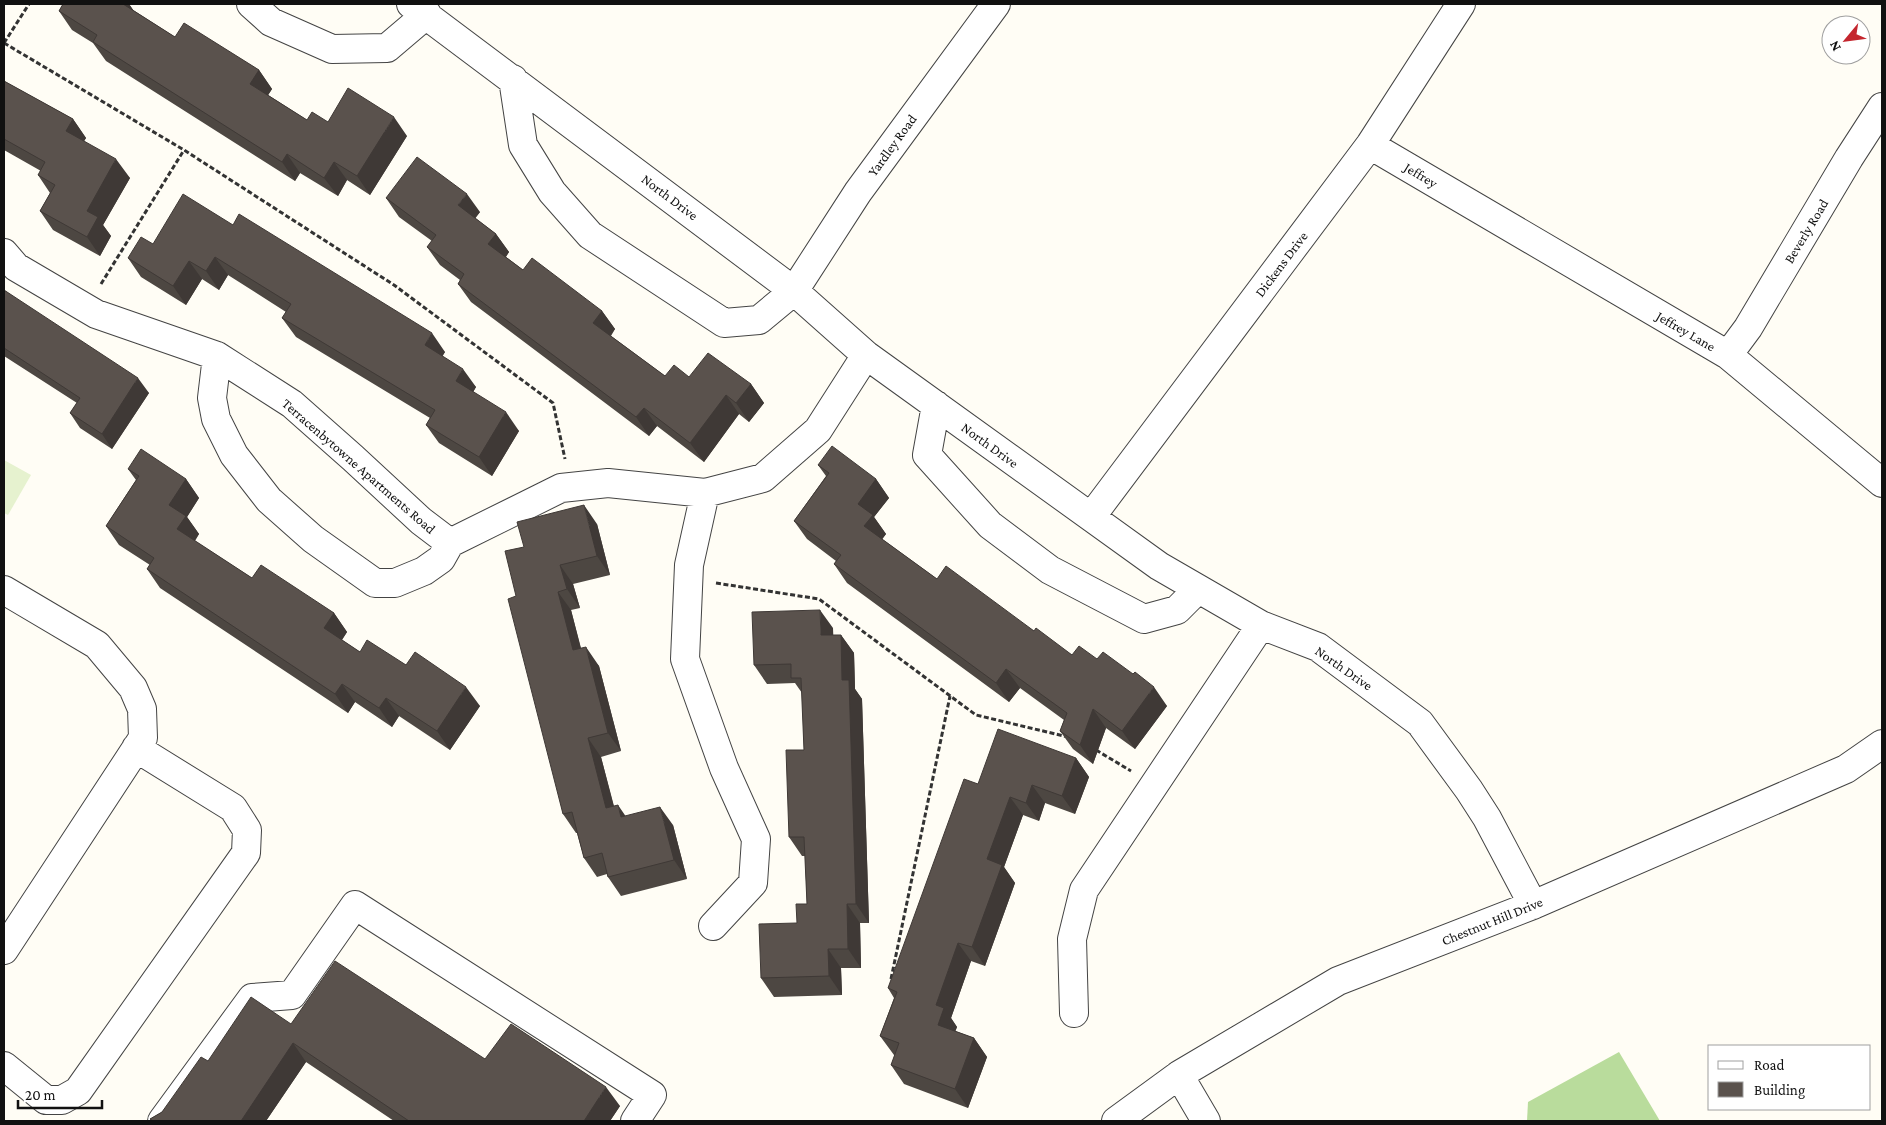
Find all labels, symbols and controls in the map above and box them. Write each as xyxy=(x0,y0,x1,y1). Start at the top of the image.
north arrow xyxy=(1821,15,1871,65)
text: N xyxy=(1825,38,1844,54)
street label: Yardley Road xyxy=(864,111,920,179)
street label: Jeffrey xyxy=(1400,158,1441,191)
street label: North Drive xyxy=(639,171,701,223)
street label: Beverly Road xyxy=(1781,195,1832,266)
street label: Dickens Drive xyxy=(1251,228,1311,300)
street label: Jeffrey Lane xyxy=(1652,307,1718,354)
street label: Terracenbytowne Apartments Road xyxy=(279,395,439,537)
street label: North Drive xyxy=(958,419,1022,471)
street label: North Drive xyxy=(1312,642,1376,694)
street label: Chestnut Hill Drive xyxy=(1439,893,1545,949)
legend xyxy=(1708,1045,1871,1110)
text: Road xyxy=(1754,1057,1785,1073)
scale bar xyxy=(18,1078,101,1110)
text: Building xyxy=(1754,1082,1805,1099)
text: 20 m xyxy=(25,1087,56,1103)

